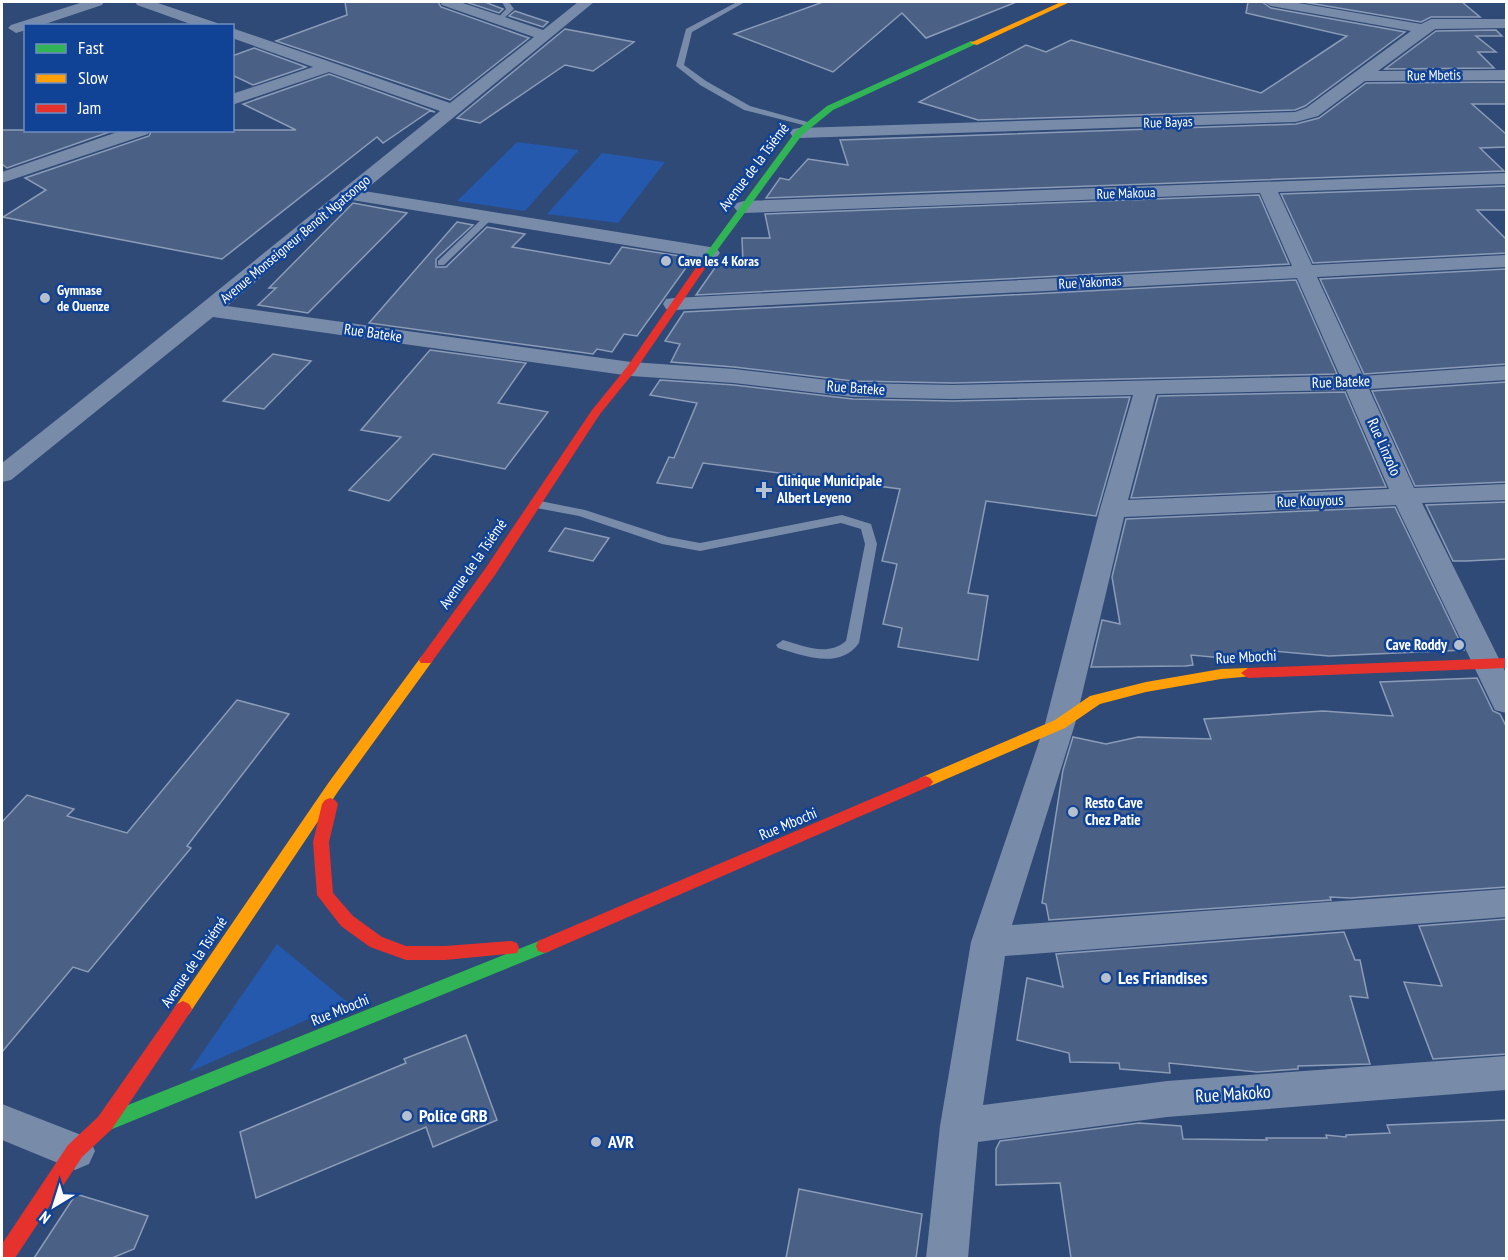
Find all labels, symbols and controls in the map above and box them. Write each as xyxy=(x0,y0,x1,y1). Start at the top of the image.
legend xyxy=(24,24,234,132)
text: Fast xyxy=(78,36,104,59)
text: Slow xyxy=(78,66,109,89)
street label: Rue Mbetis xyxy=(1407,66,1461,84)
text: Jam xyxy=(77,96,101,119)
street label: Rue Bayas xyxy=(1143,112,1193,132)
street label: Avenue de la Tsiémé xyxy=(714,119,793,214)
street label: Avenue Monseigneur Benoît Ngatsongo xyxy=(216,171,374,307)
street label: Rue Makoua xyxy=(1096,183,1156,203)
place label: Cave les 4 Koras xyxy=(678,252,759,270)
marker: Cave les 4 Koras xyxy=(659,254,673,268)
street label: Rue Yakomas xyxy=(1058,271,1122,293)
place label: Gymnase de Ouenze xyxy=(57,281,109,315)
marker: Gymnase de Ouenze xyxy=(38,291,52,305)
street label: Rue Bateke xyxy=(343,319,403,346)
street label: Rue Bateke xyxy=(1312,371,1370,392)
street label: Rue Bateke xyxy=(826,376,886,399)
street label: Rue Linzolo xyxy=(1363,415,1406,478)
place label: Clinique Municipale Albert Leyeno xyxy=(776,471,882,507)
marker: Clinique Municipale Albert Leyeno xyxy=(755,481,773,499)
street label: Rue Kouyous xyxy=(1276,490,1344,511)
street label: Avenue de la Tsiémé xyxy=(435,515,511,612)
place label: Cave Roddy xyxy=(1386,635,1448,654)
marker: Cave Roddy xyxy=(1452,638,1466,652)
street label: Rue Mbochi xyxy=(1215,645,1277,668)
place label: Resto Cave Chez Patie xyxy=(1085,793,1143,829)
street label: Rue Mbochi xyxy=(756,803,820,844)
marker: Resto Cave Chez Patie xyxy=(1066,805,1080,819)
street label: Avenue de la Tsiémé xyxy=(156,913,231,1011)
place label: Les Friandises xyxy=(1118,966,1208,989)
marker: Les Friandises xyxy=(1099,971,1113,985)
street label: Rue Mbochi xyxy=(308,989,372,1030)
street label: Rue Makoko xyxy=(1194,1079,1272,1108)
place label: Police GRB xyxy=(419,1104,488,1127)
marker: Police GRB xyxy=(400,1109,414,1123)
place label: AVR xyxy=(607,1130,634,1153)
marker: AVR xyxy=(589,1135,603,1149)
north arrow xyxy=(24,1176,84,1236)
text: N xyxy=(35,1207,54,1228)

